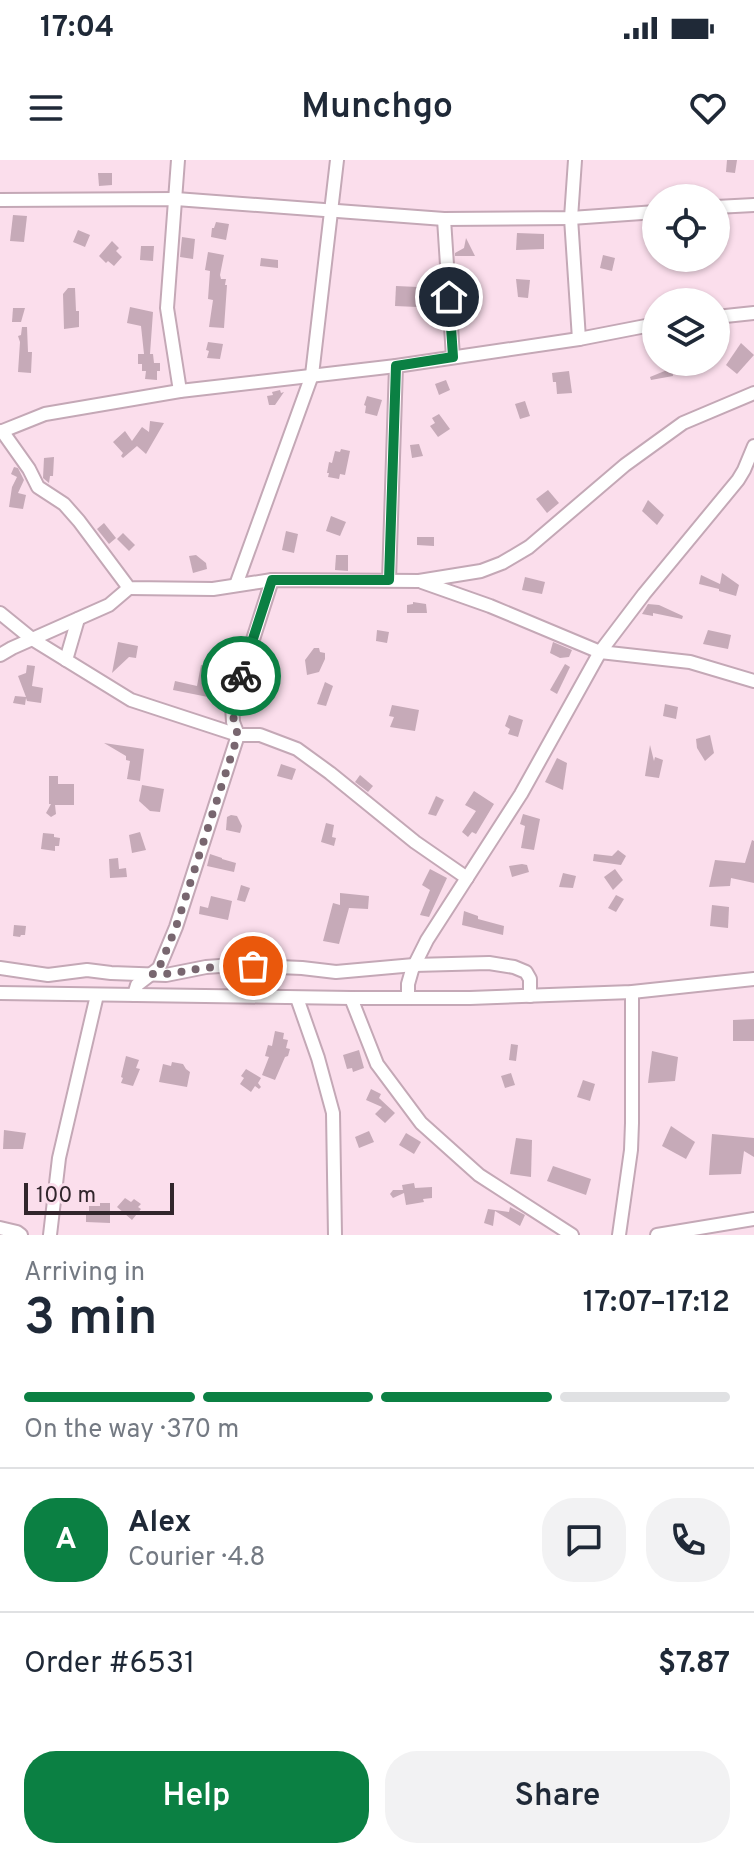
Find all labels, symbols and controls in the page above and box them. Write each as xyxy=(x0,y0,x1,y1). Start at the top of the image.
text: 17:04 xyxy=(40,10,114,47)
text: Munchgo xyxy=(301,85,453,131)
icon: menu xyxy=(24,86,68,130)
icon: heart xyxy=(686,86,730,130)
map controls xyxy=(642,184,730,376)
button: locate xyxy=(642,184,730,272)
pin xyxy=(415,263,483,331)
icon: home xyxy=(427,275,471,319)
button: layers xyxy=(642,288,730,376)
courier xyxy=(201,636,281,716)
icon: bike xyxy=(219,654,263,698)
pin xyxy=(219,932,287,1000)
icon: bag xyxy=(231,944,275,988)
scale bar xyxy=(24,1179,174,1215)
text: 100 m xyxy=(36,1183,96,1210)
text: Arriving in xyxy=(24,1257,145,1290)
text: 17:07–17:12 xyxy=(583,1285,730,1322)
text: 3 min xyxy=(24,1287,157,1353)
text: On the way · 370 m xyxy=(24,1414,239,1447)
button: chat xyxy=(542,1498,626,1582)
button: phone xyxy=(646,1498,730,1582)
text: Alex xyxy=(128,1505,192,1542)
text: A xyxy=(55,1522,77,1559)
text: Courier · 4.8 xyxy=(128,1542,265,1575)
text: Order #6531 xyxy=(24,1646,195,1683)
text: $7.87 xyxy=(658,1646,730,1683)
button: Help xyxy=(24,1751,369,1843)
button: Share xyxy=(385,1751,730,1843)

